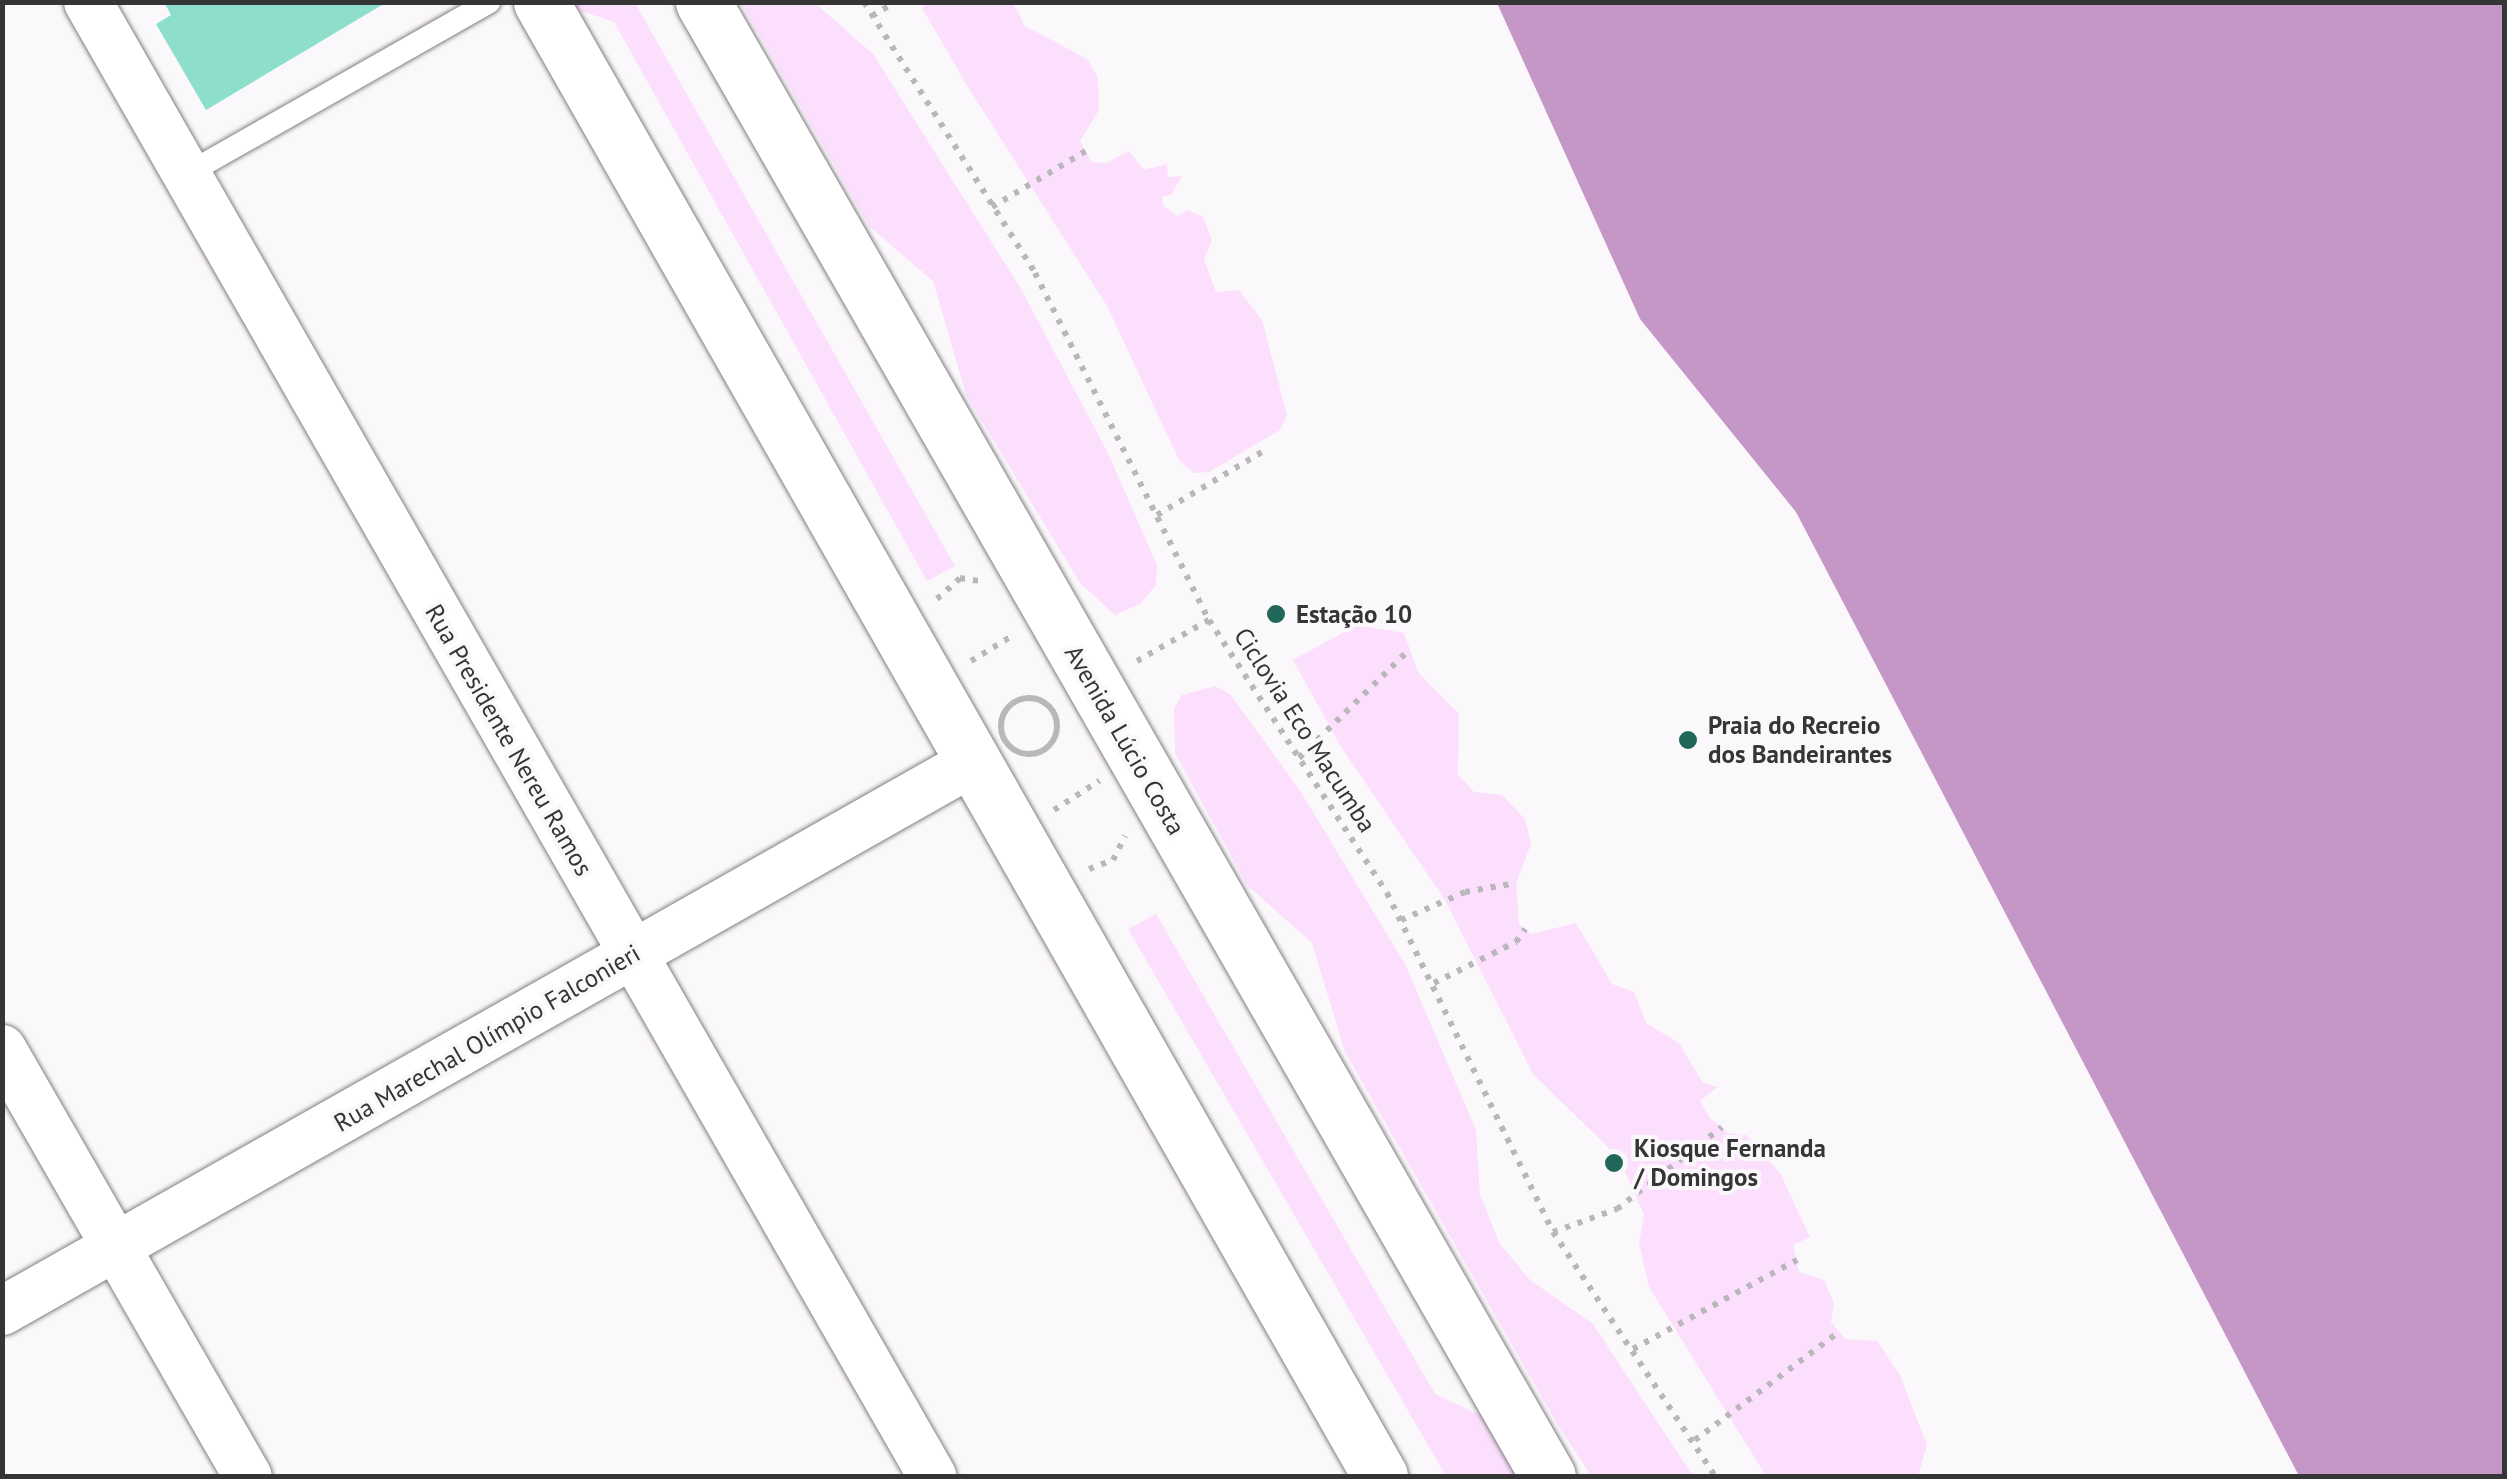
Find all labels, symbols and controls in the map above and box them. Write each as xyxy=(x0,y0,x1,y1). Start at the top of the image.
street label: Rua Presidente Nereu Ramos xyxy=(419,599,599,881)
place label: Estação 10 xyxy=(1296,599,1412,629)
marker: Estação 10 xyxy=(1265,603,1287,625)
street label: Ciclovia Eco Macumba xyxy=(1228,622,1382,838)
street label: Avenida Lúcio Costa xyxy=(1059,640,1191,840)
place label: Praia do Recreio dos Bandeirantes xyxy=(1708,711,1892,770)
marker: Praia do Recreio dos Bandeirantes xyxy=(1677,729,1699,751)
street label: Rua Marechal Olímpio Falconieri xyxy=(329,938,645,1138)
place label: Kiosque Fernanda / Domingos xyxy=(1634,1134,1826,1193)
marker: Kiosque Fernanda / Domingos xyxy=(1603,1152,1625,1174)

